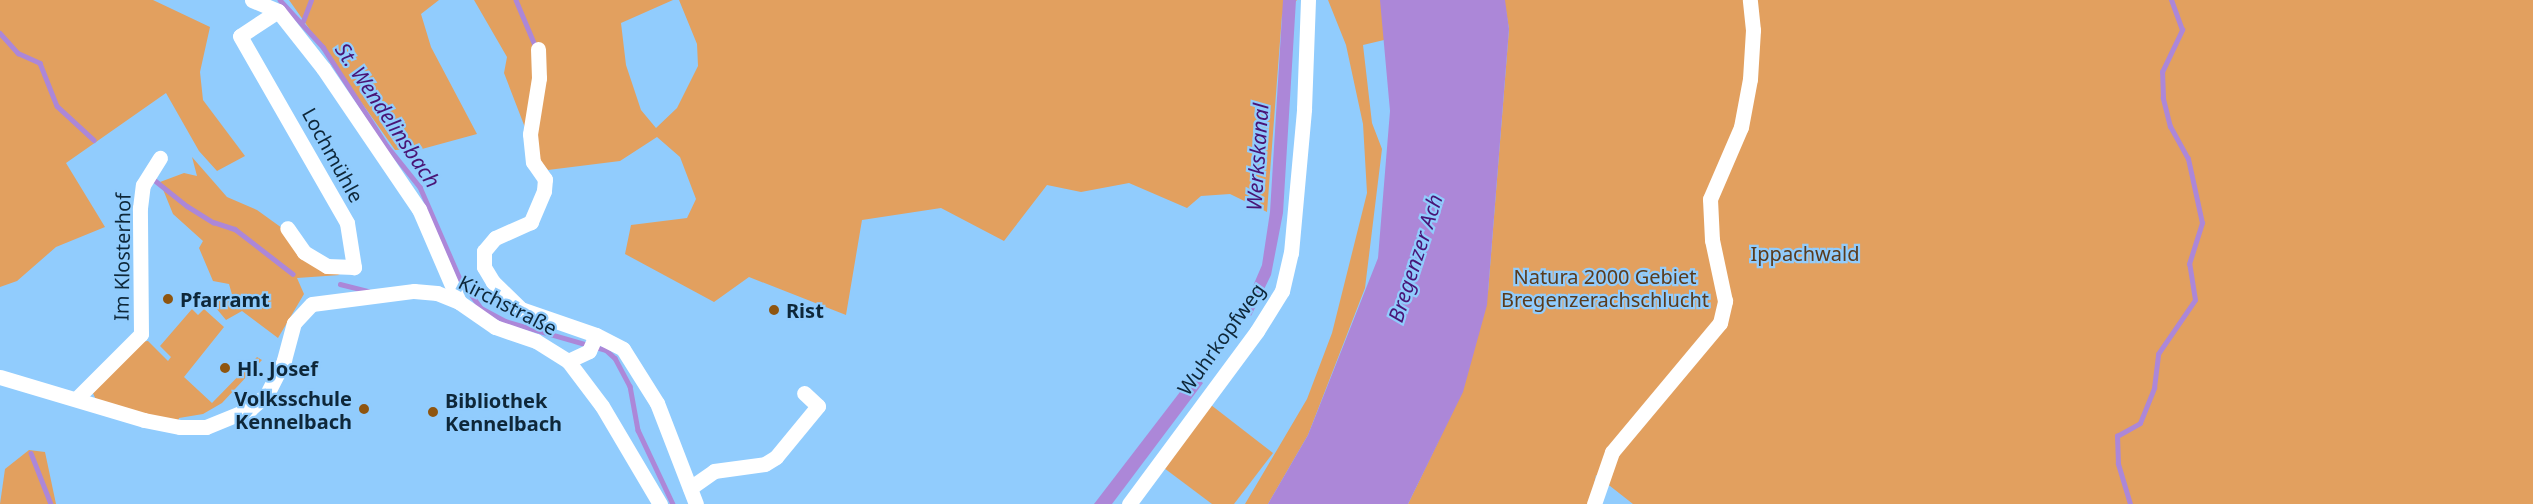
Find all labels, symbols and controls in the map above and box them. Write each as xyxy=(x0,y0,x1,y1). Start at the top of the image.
water label: St. Wendelinsbach xyxy=(330,38,446,192)
water label: Werkskanal xyxy=(1241,102,1273,212)
street label: Lochmühle xyxy=(297,104,369,206)
water label: Bregenzer Ach xyxy=(1382,191,1448,325)
street label: Im Klosterhof xyxy=(109,193,135,321)
park label: Ippachwald xyxy=(1751,241,1859,265)
park label: Natura 2000 Gebiet Bregenzerachschlucht xyxy=(1501,265,1709,312)
street label: Kirchstraße xyxy=(455,270,561,340)
street label: Wuhrkopfweg xyxy=(1172,278,1270,400)
place label: Pfarramt xyxy=(180,287,270,311)
marker: Pfarramt xyxy=(161,292,175,306)
place label: Rist xyxy=(786,298,824,322)
marker: Rist xyxy=(767,303,781,317)
place label: Hl. Josef xyxy=(237,356,318,380)
marker: Hl. Josef xyxy=(218,361,232,375)
place label: Volksschule Kennelbach xyxy=(234,386,352,433)
place label: Bibliothek Kennelbach xyxy=(445,388,562,435)
marker: Volksschule Kennelbach xyxy=(357,402,371,416)
marker: Bibliothek Kennelbach xyxy=(426,405,440,419)

